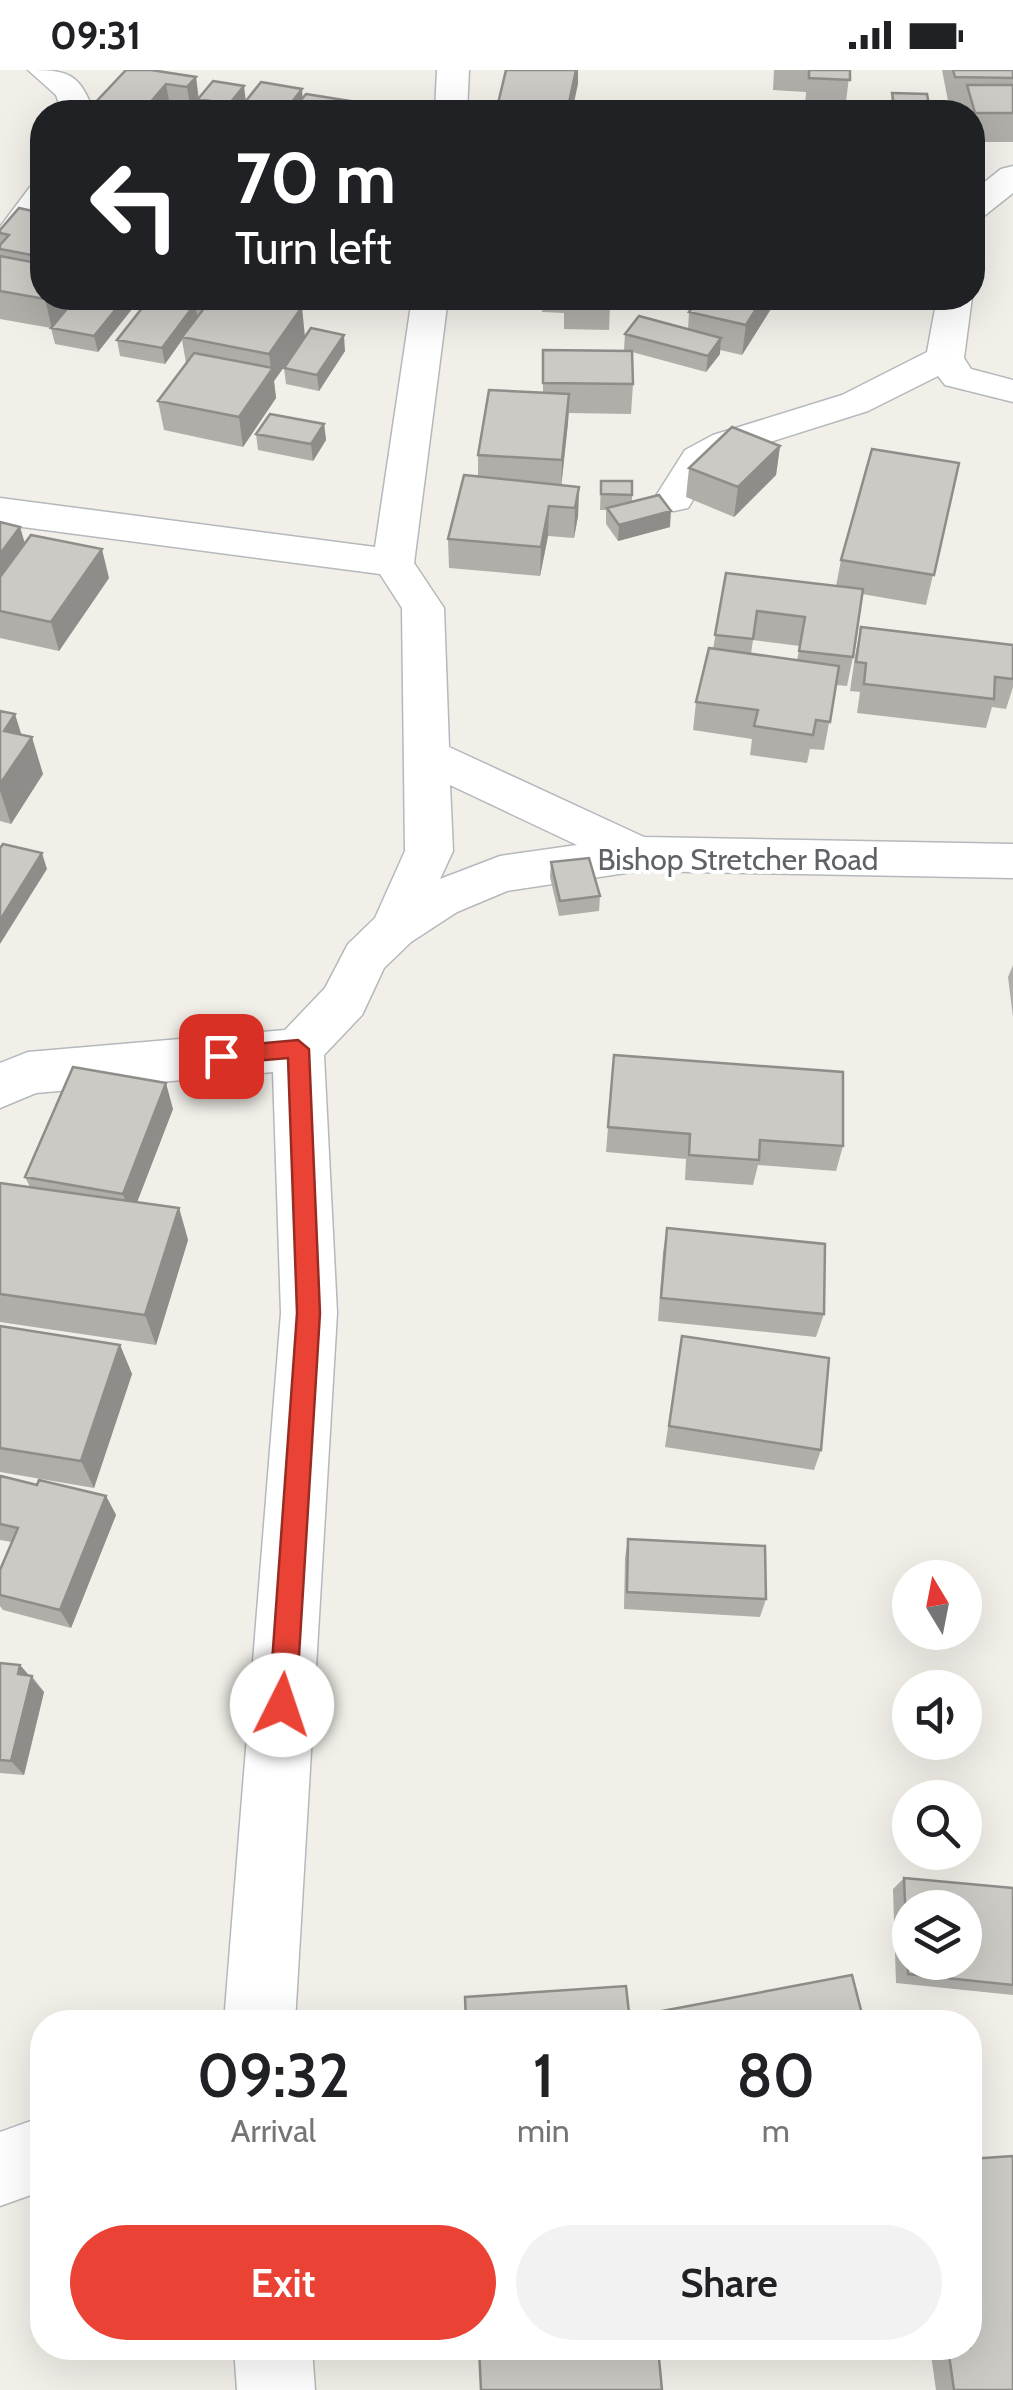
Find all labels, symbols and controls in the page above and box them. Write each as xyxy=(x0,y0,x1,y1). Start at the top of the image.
text: 09:31 xyxy=(50,12,141,59)
text: 70 m xyxy=(235,135,396,221)
icon: left xyxy=(70,140,200,270)
text: Turn left xyxy=(235,221,392,275)
street label: Bishop Stretcher Road xyxy=(598,841,878,878)
pin xyxy=(179,1014,264,1099)
icon: arrive xyxy=(194,1029,249,1084)
north arrow xyxy=(892,1560,982,1650)
map controls xyxy=(892,1560,982,1980)
position arrow xyxy=(230,1653,334,1757)
button: sound xyxy=(892,1670,982,1760)
button: search xyxy=(892,1780,982,1870)
button: layers xyxy=(892,1890,982,1980)
text: 09:32 xyxy=(197,2039,350,2112)
text: 1 xyxy=(533,2039,554,2112)
text: 80 xyxy=(737,2039,815,2112)
text: Arrival xyxy=(231,2111,316,2150)
text: min xyxy=(517,2111,570,2150)
text: m xyxy=(762,2111,790,2150)
button: Exit xyxy=(70,2225,496,2340)
button: Share xyxy=(516,2225,942,2340)

